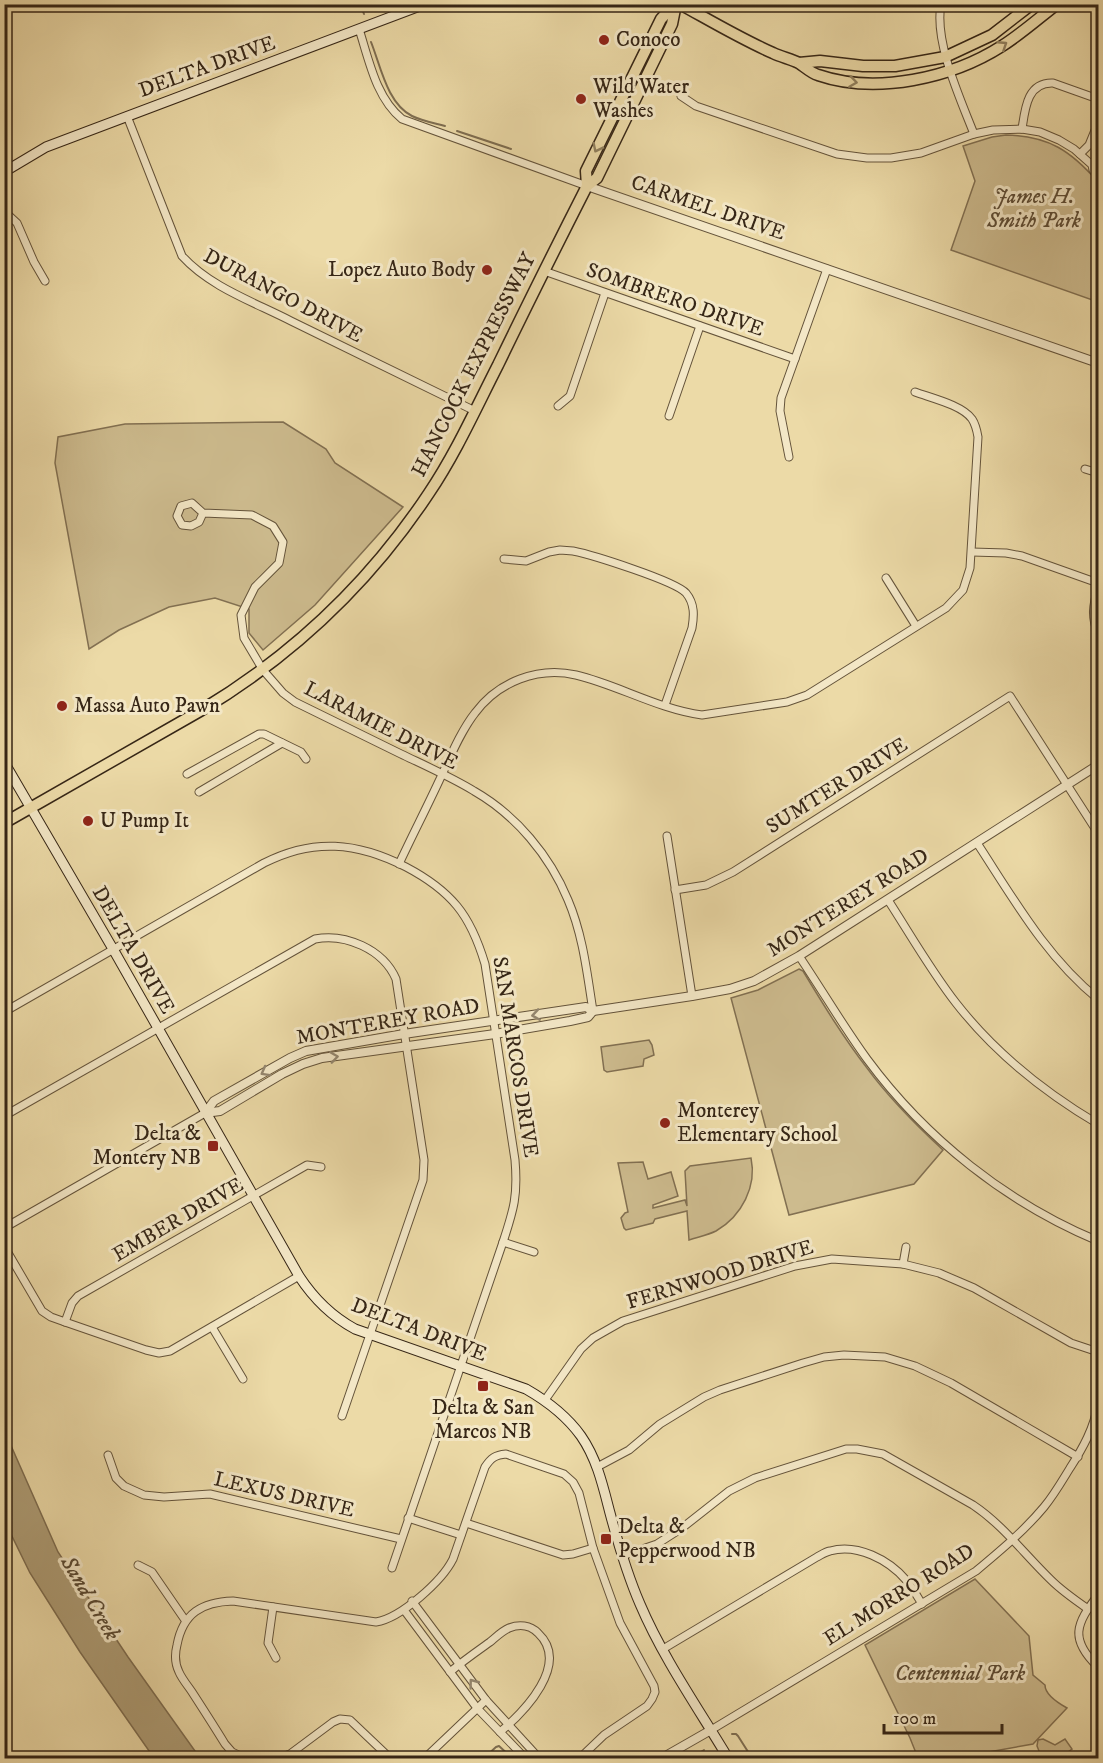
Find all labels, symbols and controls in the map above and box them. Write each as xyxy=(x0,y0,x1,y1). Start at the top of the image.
place label: Conoco xyxy=(616,27,681,53)
street label: DELTA DRIVE xyxy=(135,30,279,104)
marker: Conoco xyxy=(597,33,611,47)
one-way arrow xyxy=(997,41,1008,52)
place label: Wild Water Washes xyxy=(592,74,689,124)
one-way arrow xyxy=(849,75,858,87)
marker: Wild Water Washes xyxy=(574,92,588,106)
one-way arrow xyxy=(593,141,605,152)
street label: CARMEL DRIVE xyxy=(628,169,789,247)
park label: James H. Smith Park xyxy=(986,184,1081,234)
street label: DURANGO DRIVE xyxy=(199,243,367,349)
street label: HANCOCK EXPRESSWAY xyxy=(406,248,542,481)
place label: Lopez Auto Body xyxy=(328,257,476,283)
street label: SOMBRERO DRIVE xyxy=(583,257,767,343)
marker: Lopez Auto Body xyxy=(480,263,494,277)
street label: LARAMIE DRIVE xyxy=(300,676,463,776)
place label: Massa Auto Pawn xyxy=(74,693,220,719)
marker: Massa Auto Pawn xyxy=(55,699,69,713)
street label: SUMTER DRIVE xyxy=(761,732,913,840)
place label: U Pump It xyxy=(100,808,189,834)
marker: U Pump It xyxy=(81,814,95,828)
street label: MONTEREY ROAD xyxy=(762,843,934,963)
street label: DELTA DRIVE xyxy=(86,881,180,1019)
street label: SAN MARCOS DRIVE xyxy=(486,955,544,1159)
street label: MONTEREY ROAD xyxy=(294,993,482,1051)
one-way arrow xyxy=(532,1008,541,1020)
one-way arrow xyxy=(329,1051,339,1063)
one-way arrow xyxy=(261,1065,271,1076)
place label: Monterey Elementary School xyxy=(677,1098,838,1148)
marker: Monterey Elementary School xyxy=(658,1116,672,1130)
place label: Delta & Montery NB xyxy=(93,1121,201,1171)
marker: Delta & Montery NB xyxy=(206,1139,220,1153)
street label: EMBER DRIVE xyxy=(108,1172,248,1268)
street label: FERNWOOD DRIVE xyxy=(624,1234,817,1316)
street label: DELTA DRIVE xyxy=(347,1292,491,1368)
marker: Delta & San Marcos NB xyxy=(476,1379,490,1393)
place label: Delta & San Marcos NB xyxy=(432,1395,534,1445)
street label: LEXUS DRIVE xyxy=(211,1466,357,1524)
place label: Delta & Pepperwood NB xyxy=(618,1514,756,1564)
marker: Delta & Pepperwood NB xyxy=(599,1532,613,1546)
street label: EL MORRO ROAD xyxy=(819,1538,979,1652)
water label: Sand Creek xyxy=(54,1550,126,1646)
park label: Centennial Park xyxy=(895,1661,1025,1687)
one-way arrow xyxy=(469,1679,480,1690)
scale bar xyxy=(884,1697,1002,1735)
text: 100 m xyxy=(893,1708,936,1730)

